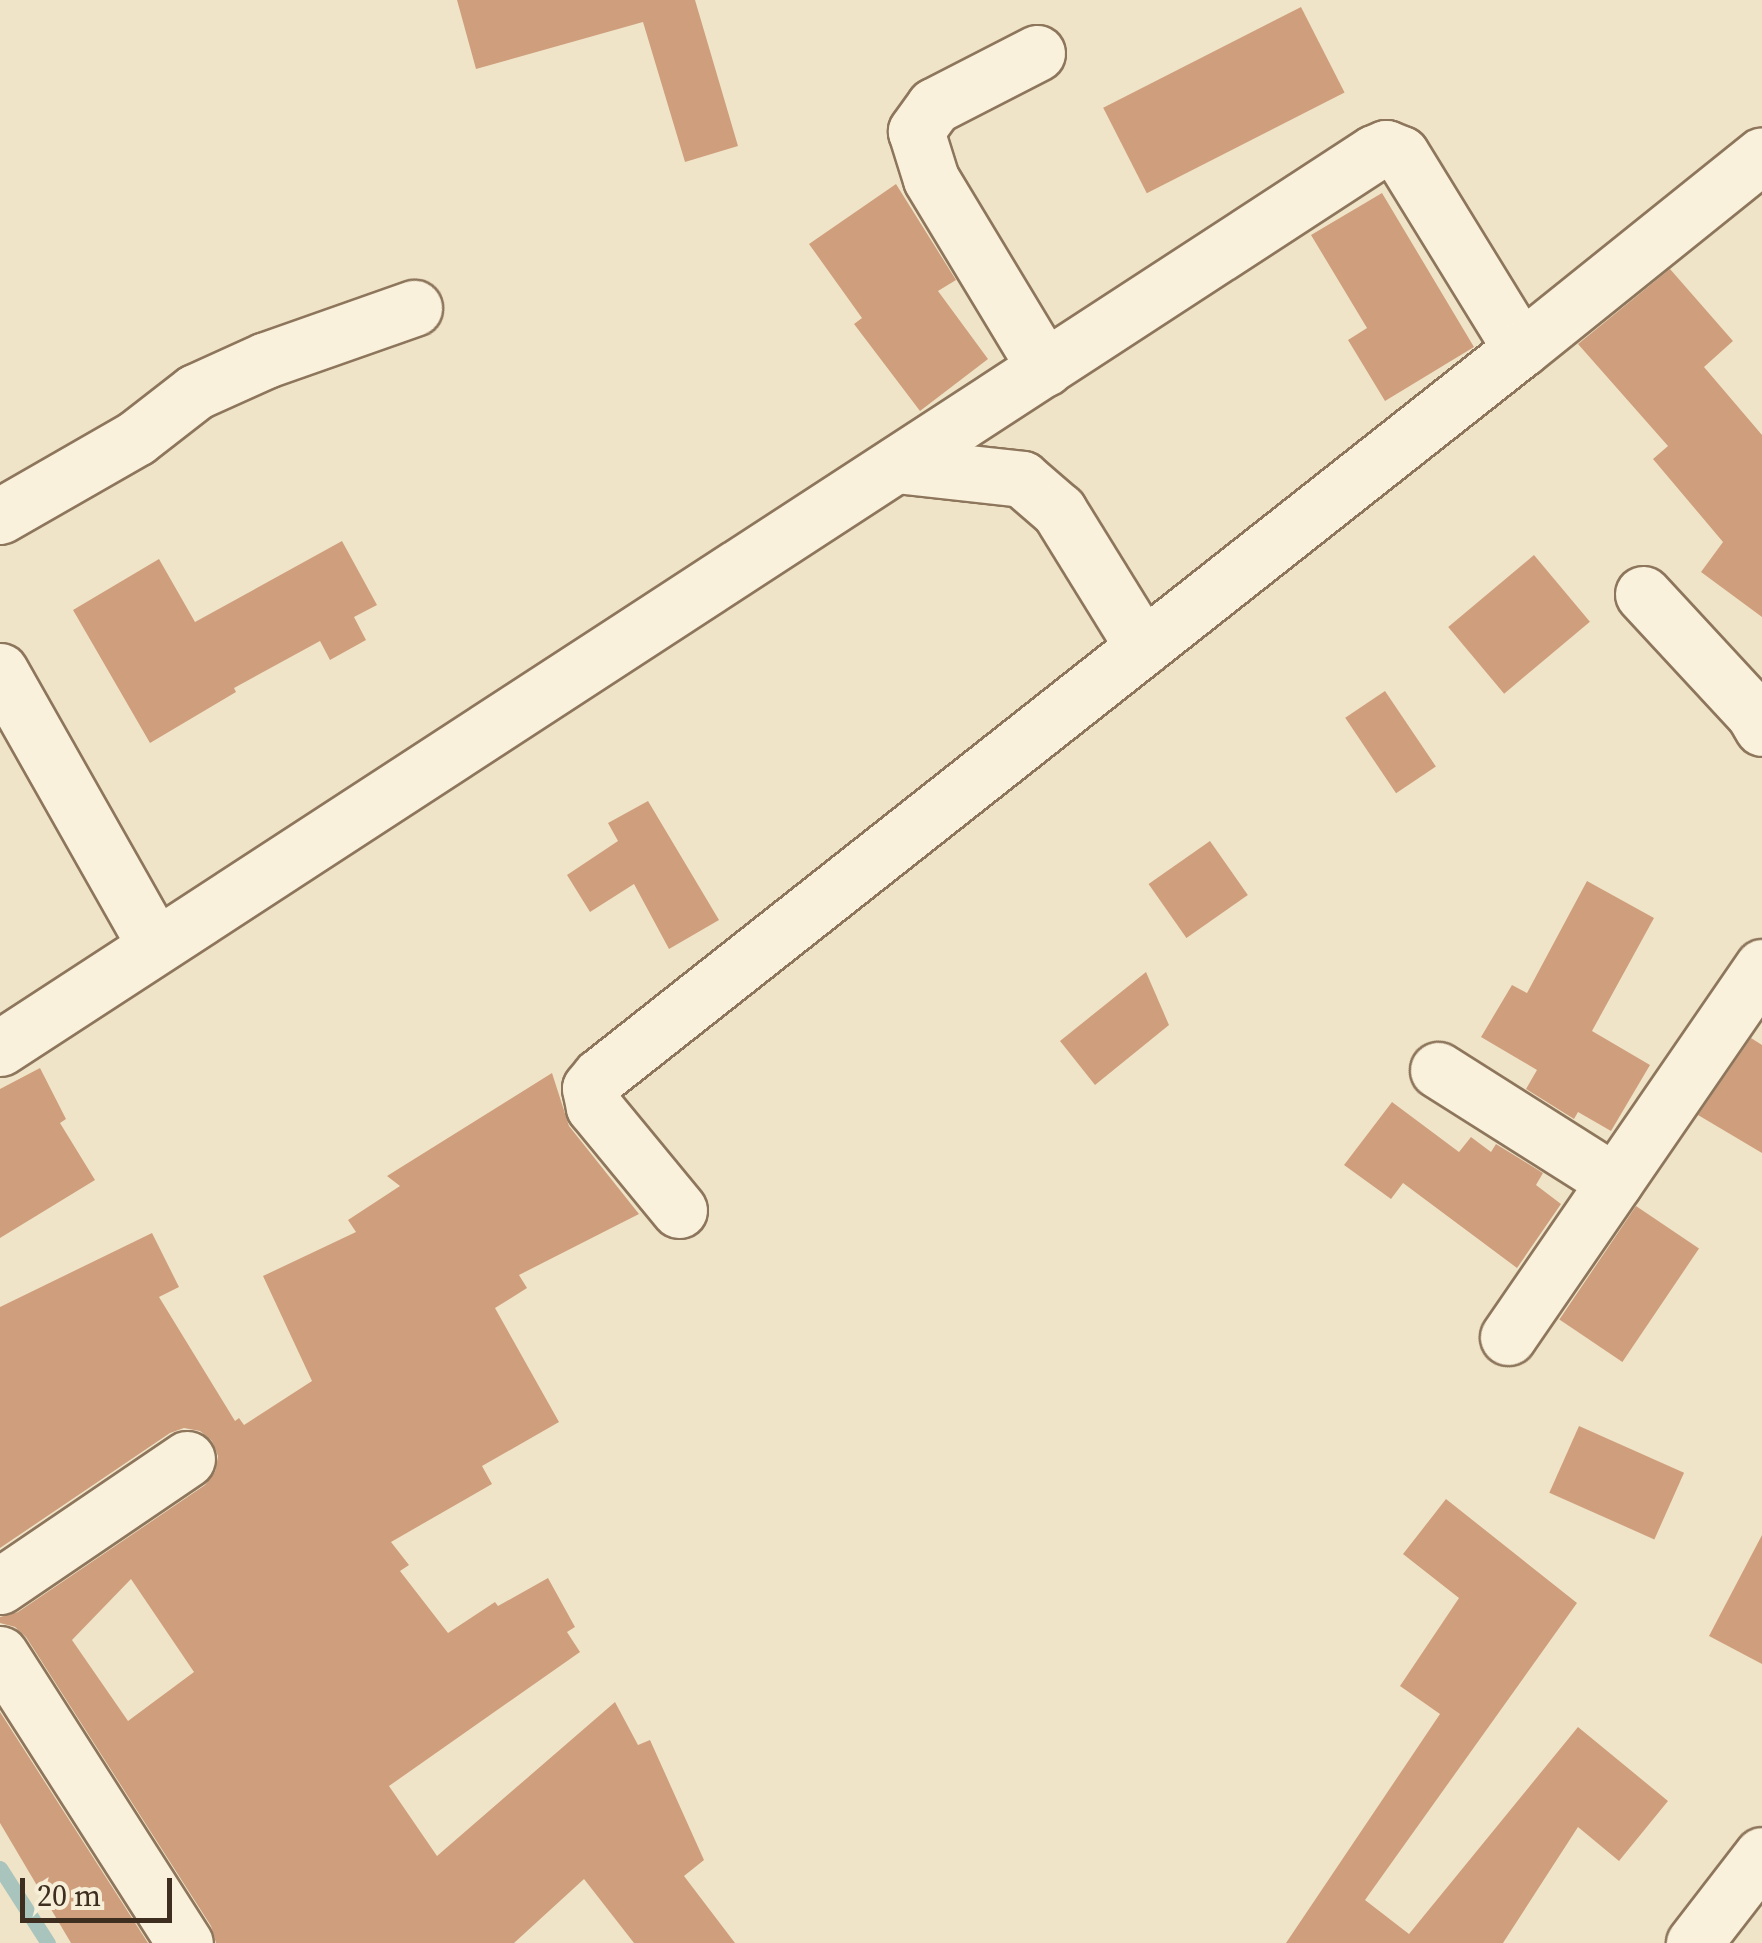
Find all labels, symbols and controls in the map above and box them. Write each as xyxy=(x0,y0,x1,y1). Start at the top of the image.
scale bar xyxy=(25,1858,178,1920)
text: 20 m xyxy=(37,1875,101,1916)

